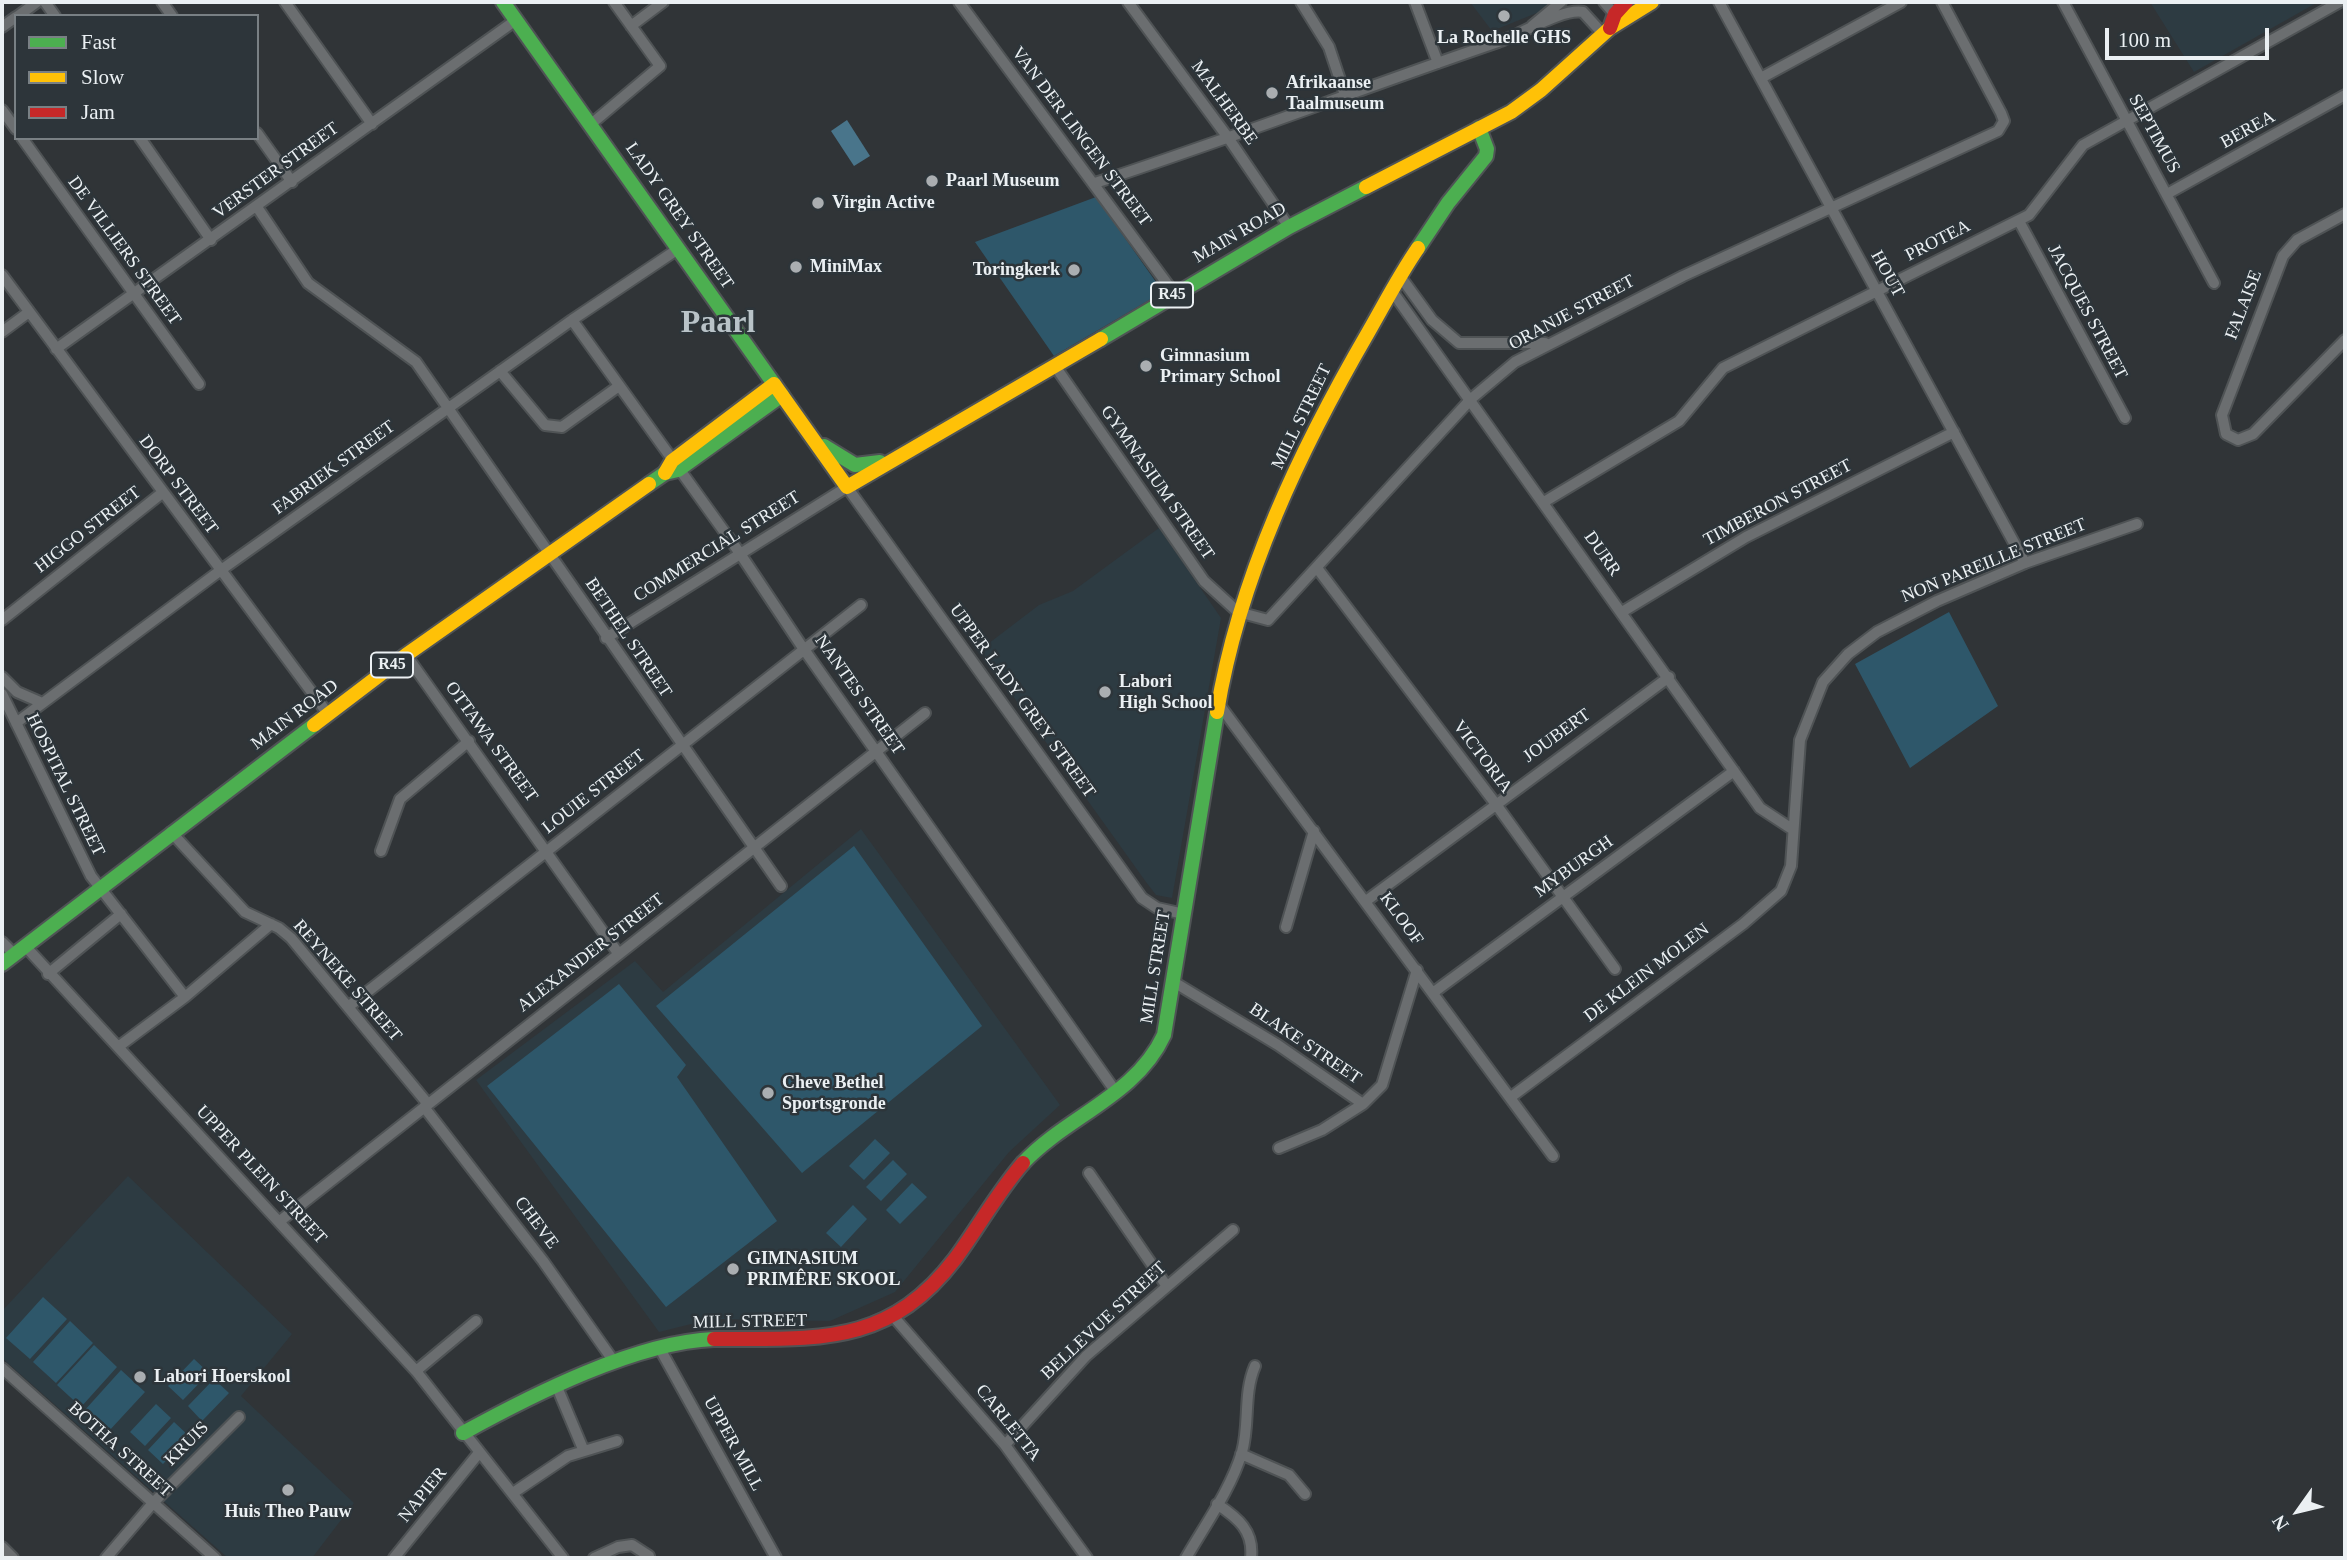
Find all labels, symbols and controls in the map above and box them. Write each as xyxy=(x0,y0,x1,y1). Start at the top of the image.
marker: La Rochelle GHS xyxy=(1496,8,1512,24)
legend xyxy=(14,14,259,140)
scale bar xyxy=(2109,14,2274,58)
place label: La Rochelle GHS xyxy=(1437,27,1571,49)
text: 100 m xyxy=(2118,28,2171,52)
text: Fast xyxy=(81,30,116,54)
street label: VAN DER LINGEN STREET xyxy=(1006,43,1156,231)
street label: MALHERBE xyxy=(1186,57,1262,149)
text: Slow xyxy=(81,65,124,89)
place label: Afrikaanse Taalmuseum xyxy=(1286,72,1384,114)
marker: Afrikaanse Taalmuseum xyxy=(1264,85,1280,101)
street label: SEPTIMUS xyxy=(2123,91,2185,177)
text: Jam xyxy=(81,100,115,124)
street label: BEREA xyxy=(2217,106,2279,154)
street label: VERSTER STREET xyxy=(209,118,343,224)
street label: LADY GREY STREET xyxy=(620,139,738,293)
place label: Paarl Museum xyxy=(946,170,1059,192)
street label: DE VILLIERS STREET xyxy=(63,172,185,330)
marker: Paarl Museum xyxy=(924,173,940,189)
place label: Virgin Active xyxy=(832,192,935,214)
marker: Virgin Active xyxy=(810,195,826,211)
street label: MAIN ROAD xyxy=(1190,198,1290,268)
street label: PROTEA xyxy=(1902,215,1974,267)
street label: JACQUES STREET xyxy=(2042,241,2132,383)
street label: HOUT xyxy=(1865,247,1909,301)
place label: MiniMax xyxy=(810,256,882,278)
marker: MiniMax xyxy=(788,259,804,275)
place label: Toringkerk xyxy=(973,259,1060,281)
marker: Toringkerk xyxy=(1066,262,1082,278)
street label: FALAISE xyxy=(2221,267,2267,343)
street label: ORANJE STREET xyxy=(1505,271,1639,355)
road number: R45 xyxy=(1151,282,1193,308)
district label: Paarl xyxy=(681,305,755,343)
place label: Gimnasium Primary School xyxy=(1160,345,1280,388)
marker: Gimnasium Primary School xyxy=(1138,358,1154,374)
street label: MILL STREET xyxy=(1267,361,1337,473)
street label: GYMNASIUM STREET xyxy=(1096,402,1218,564)
street label: FABRIEK STREET xyxy=(269,416,399,520)
street label: DORP STREET xyxy=(134,431,222,539)
street label: TIMBERON STREET xyxy=(1700,455,1856,551)
street label: HIGGO STREET xyxy=(31,482,145,578)
street label: COMMERCIAL STREET xyxy=(630,487,804,607)
street label: NON PAREILLE STREET xyxy=(1898,514,2090,608)
street label: DURR xyxy=(1579,527,1625,581)
street label: BETHEL STREET xyxy=(580,574,676,702)
street label: UPPER LADY GREY STREET xyxy=(944,600,1100,802)
street label: NANTES STREET xyxy=(810,631,908,759)
road number: R45 xyxy=(371,652,413,678)
place label: Labori High School xyxy=(1119,671,1213,714)
street label: MAIN ROAD xyxy=(247,675,343,755)
street label: OTTAWA STREET xyxy=(440,678,542,806)
marker: Labori High School xyxy=(1097,684,1113,700)
street label: JOUBERT xyxy=(1519,704,1595,768)
street label: HOSPITAL STREET xyxy=(21,710,109,860)
street label: VICTORIA xyxy=(1448,716,1516,798)
street label: LOUIE STREET xyxy=(538,745,650,839)
street label: MYBURGH xyxy=(1530,831,1618,903)
street label: KLOOF xyxy=(1375,888,1427,950)
street label: ALEXANDER STREET xyxy=(513,889,669,1017)
street label: MILL STREET xyxy=(1136,909,1176,1025)
street label: REYNEKE STREET xyxy=(288,916,406,1046)
street label: DE KLEIN MOLEN xyxy=(1580,919,1714,1027)
street label: BLAKE STREET xyxy=(1245,999,1365,1089)
place label: Cheve Bethel Sportsgronde xyxy=(782,1072,886,1114)
marker: Cheve Bethel Sportsgronde xyxy=(760,1085,776,1101)
street label: UPPER PLEIN STREET xyxy=(191,1101,331,1249)
street label: CHEVE xyxy=(509,1193,563,1253)
place label: GIMNASIUM PRIMÊRE SKOOL xyxy=(747,1248,901,1290)
street label: BELLEVUE STREET xyxy=(1037,1257,1171,1385)
marker: GIMNASIUM PRIMÊRE SKOOL xyxy=(725,1261,741,1277)
street label: MILL STREET xyxy=(693,1310,807,1334)
place label: Labori Hoerskool xyxy=(154,1366,291,1388)
marker: Labori Hoerskool xyxy=(132,1369,148,1385)
street label: CARLETTA xyxy=(970,1380,1046,1466)
street label: UPPER MILL xyxy=(698,1393,768,1495)
street label: BOTHA STREET xyxy=(64,1398,176,1502)
street label: KRUIS xyxy=(160,1417,214,1471)
street label: NAPIER xyxy=(394,1463,452,1527)
north arrow xyxy=(2263,1476,2333,1546)
marker: Huis Theo Pauw xyxy=(280,1482,296,1498)
place label: Huis Theo Pauw xyxy=(224,1501,352,1523)
text: N xyxy=(2268,1511,2293,1535)

